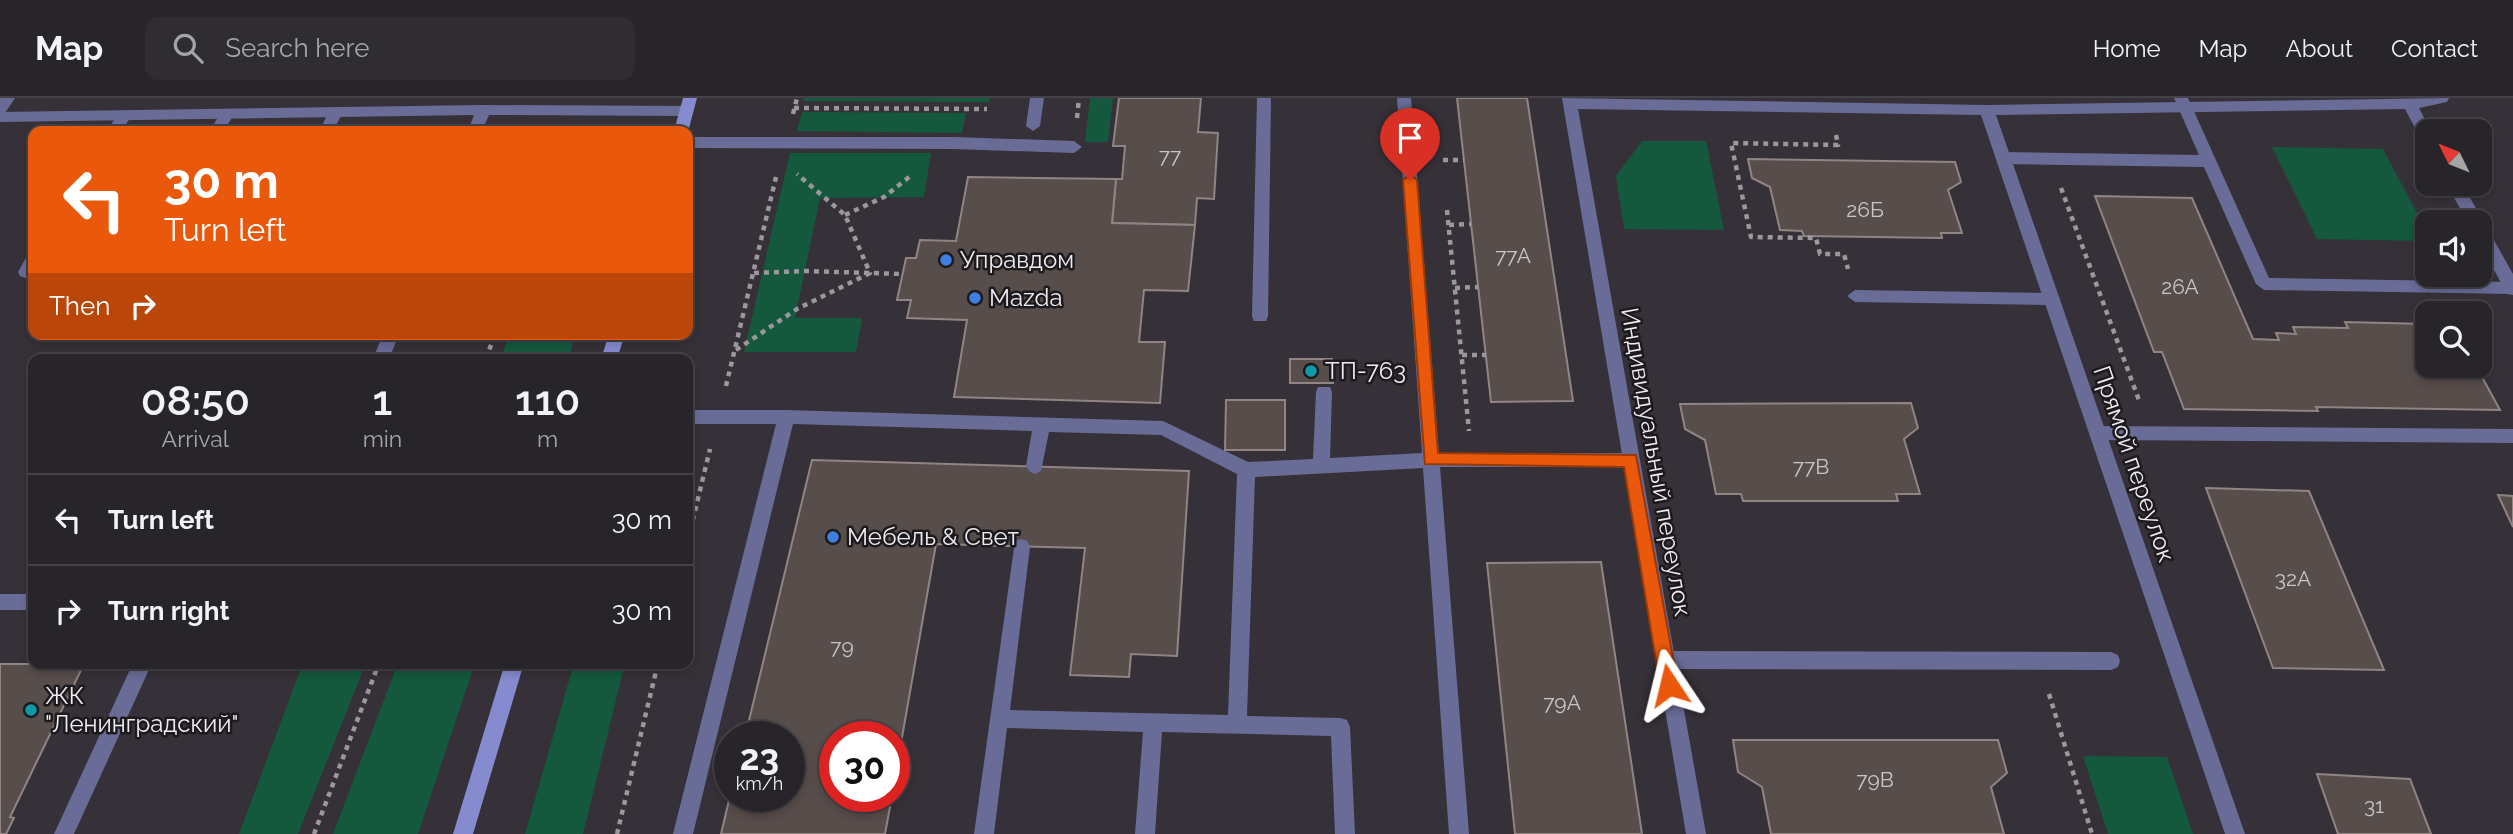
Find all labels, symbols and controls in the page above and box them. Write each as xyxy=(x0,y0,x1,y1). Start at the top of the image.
search box xyxy=(145,17,635,80)
text: Map xyxy=(35,29,103,68)
icon: search xyxy=(169,29,207,67)
text: Search here xyxy=(225,33,370,63)
text: Home xyxy=(2093,34,2161,63)
text: Map xyxy=(2199,34,2247,63)
text: About xyxy=(2285,34,2353,63)
text: Contact xyxy=(2391,34,2478,63)
pin xyxy=(1380,108,1440,180)
icon: arrive xyxy=(1391,119,1429,157)
north arrow xyxy=(2415,119,2492,196)
map controls xyxy=(2415,119,2492,378)
house number: 77 xyxy=(1159,143,1182,168)
text: 30 m xyxy=(164,152,279,209)
icon: left xyxy=(49,154,140,245)
house number: 26Б xyxy=(1846,197,1884,222)
button: sound xyxy=(2415,210,2492,287)
text: Turn left xyxy=(164,211,286,248)
house number: 77А xyxy=(1495,243,1531,268)
place label: Управдом xyxy=(960,245,1074,274)
marker: Управдом xyxy=(938,252,954,268)
house number: 26А xyxy=(2161,274,2199,299)
place label: Mazda xyxy=(989,283,1063,312)
icon: right xyxy=(124,287,162,325)
marker: Mazda xyxy=(967,290,983,306)
text: Then xyxy=(49,291,110,321)
button: search xyxy=(2415,301,2492,378)
street label: Индивидуальный переулок xyxy=(1615,305,1698,618)
place label: ТП-763 xyxy=(1325,356,1406,385)
street label: Прямой переулок xyxy=(2087,362,2182,566)
marker: ТП-763 xyxy=(1303,363,1319,379)
text: 08:50 xyxy=(141,376,250,425)
text: 1 xyxy=(373,376,392,425)
text: 110 xyxy=(515,376,580,425)
text: Arrival xyxy=(162,425,229,452)
text: min xyxy=(363,425,402,452)
text: m xyxy=(537,425,558,452)
house number: 77В xyxy=(1793,454,1829,479)
icon: left xyxy=(49,501,87,539)
text: Turn left xyxy=(108,505,214,535)
text: 30 m xyxy=(612,505,672,535)
place label: Мебель & Свет xyxy=(847,522,1020,551)
marker: Мебель & Свет xyxy=(825,529,841,545)
house number: 32А xyxy=(2275,566,2311,591)
icon: right xyxy=(49,592,87,630)
text: Turn right xyxy=(108,596,229,626)
text: 30 m xyxy=(612,596,672,626)
house number: 79 xyxy=(830,634,854,659)
position arrow xyxy=(1632,648,1706,722)
place label: ЖК "Ленинградский" xyxy=(45,681,239,738)
house number: 79А xyxy=(1543,690,1581,715)
marker: ЖК "Ленинградский" xyxy=(23,702,39,718)
speed limit sign: 30 xyxy=(819,721,910,812)
text: 23 xyxy=(740,737,779,778)
house number: 79В xyxy=(1856,767,1894,792)
text: km/h xyxy=(736,773,783,794)
house number: 31 xyxy=(2364,793,2384,818)

